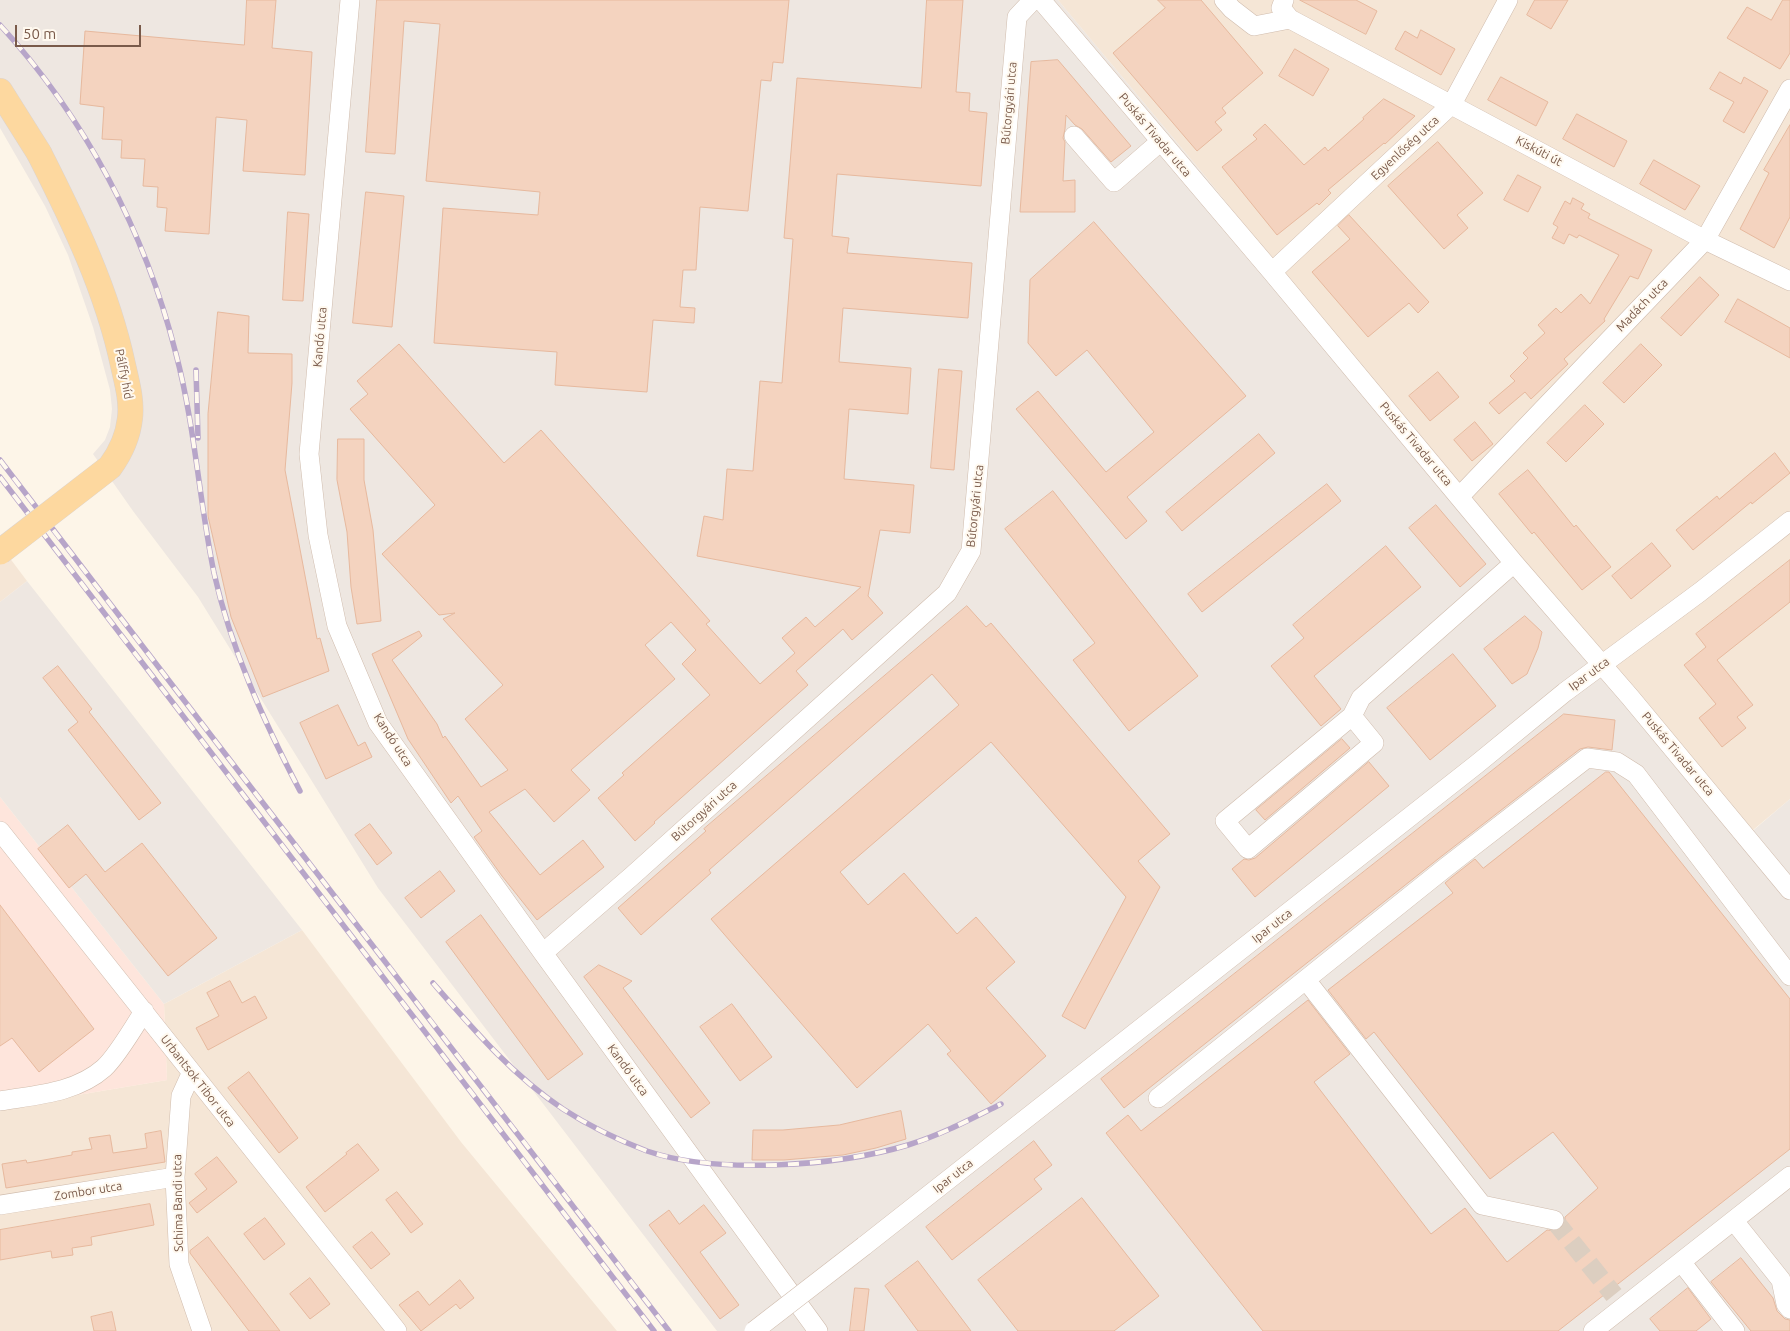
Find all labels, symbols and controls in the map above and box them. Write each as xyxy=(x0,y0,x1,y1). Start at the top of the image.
scale bar xyxy=(18,15,144,47)
text: 50 m xyxy=(23,25,56,42)
street label: Bútorgyári utca xyxy=(998,61,1020,145)
street label: Puskás Tivadar utca xyxy=(1116,90,1194,180)
street label: Egyenlőség utca xyxy=(1368,113,1442,183)
street label: Kiskúti út xyxy=(1513,133,1565,169)
street label: Madách utca xyxy=(1613,275,1671,335)
street label: Kandó utca xyxy=(310,306,330,368)
street label: Pálffy híd xyxy=(112,348,136,400)
street label: Puskás Tivadar utca xyxy=(1377,399,1455,489)
street label: Bútorgyári utca xyxy=(964,464,986,548)
street label: Ipar utca xyxy=(1566,654,1612,694)
street label: Puskás Tivadar utca xyxy=(1639,709,1717,799)
street label: Kandó utca xyxy=(371,711,415,769)
street label: Bútorgyári utca xyxy=(668,778,740,844)
street label: Ipar utca xyxy=(1249,906,1295,946)
street label: Urbantsok Tibor utca xyxy=(158,1032,238,1130)
street label: Kandó utca xyxy=(604,1041,652,1099)
street label: Schima Bandi utca xyxy=(170,1154,186,1252)
street label: Ipar utca xyxy=(930,1156,976,1196)
street label: Zombor utca xyxy=(53,1179,123,1203)

